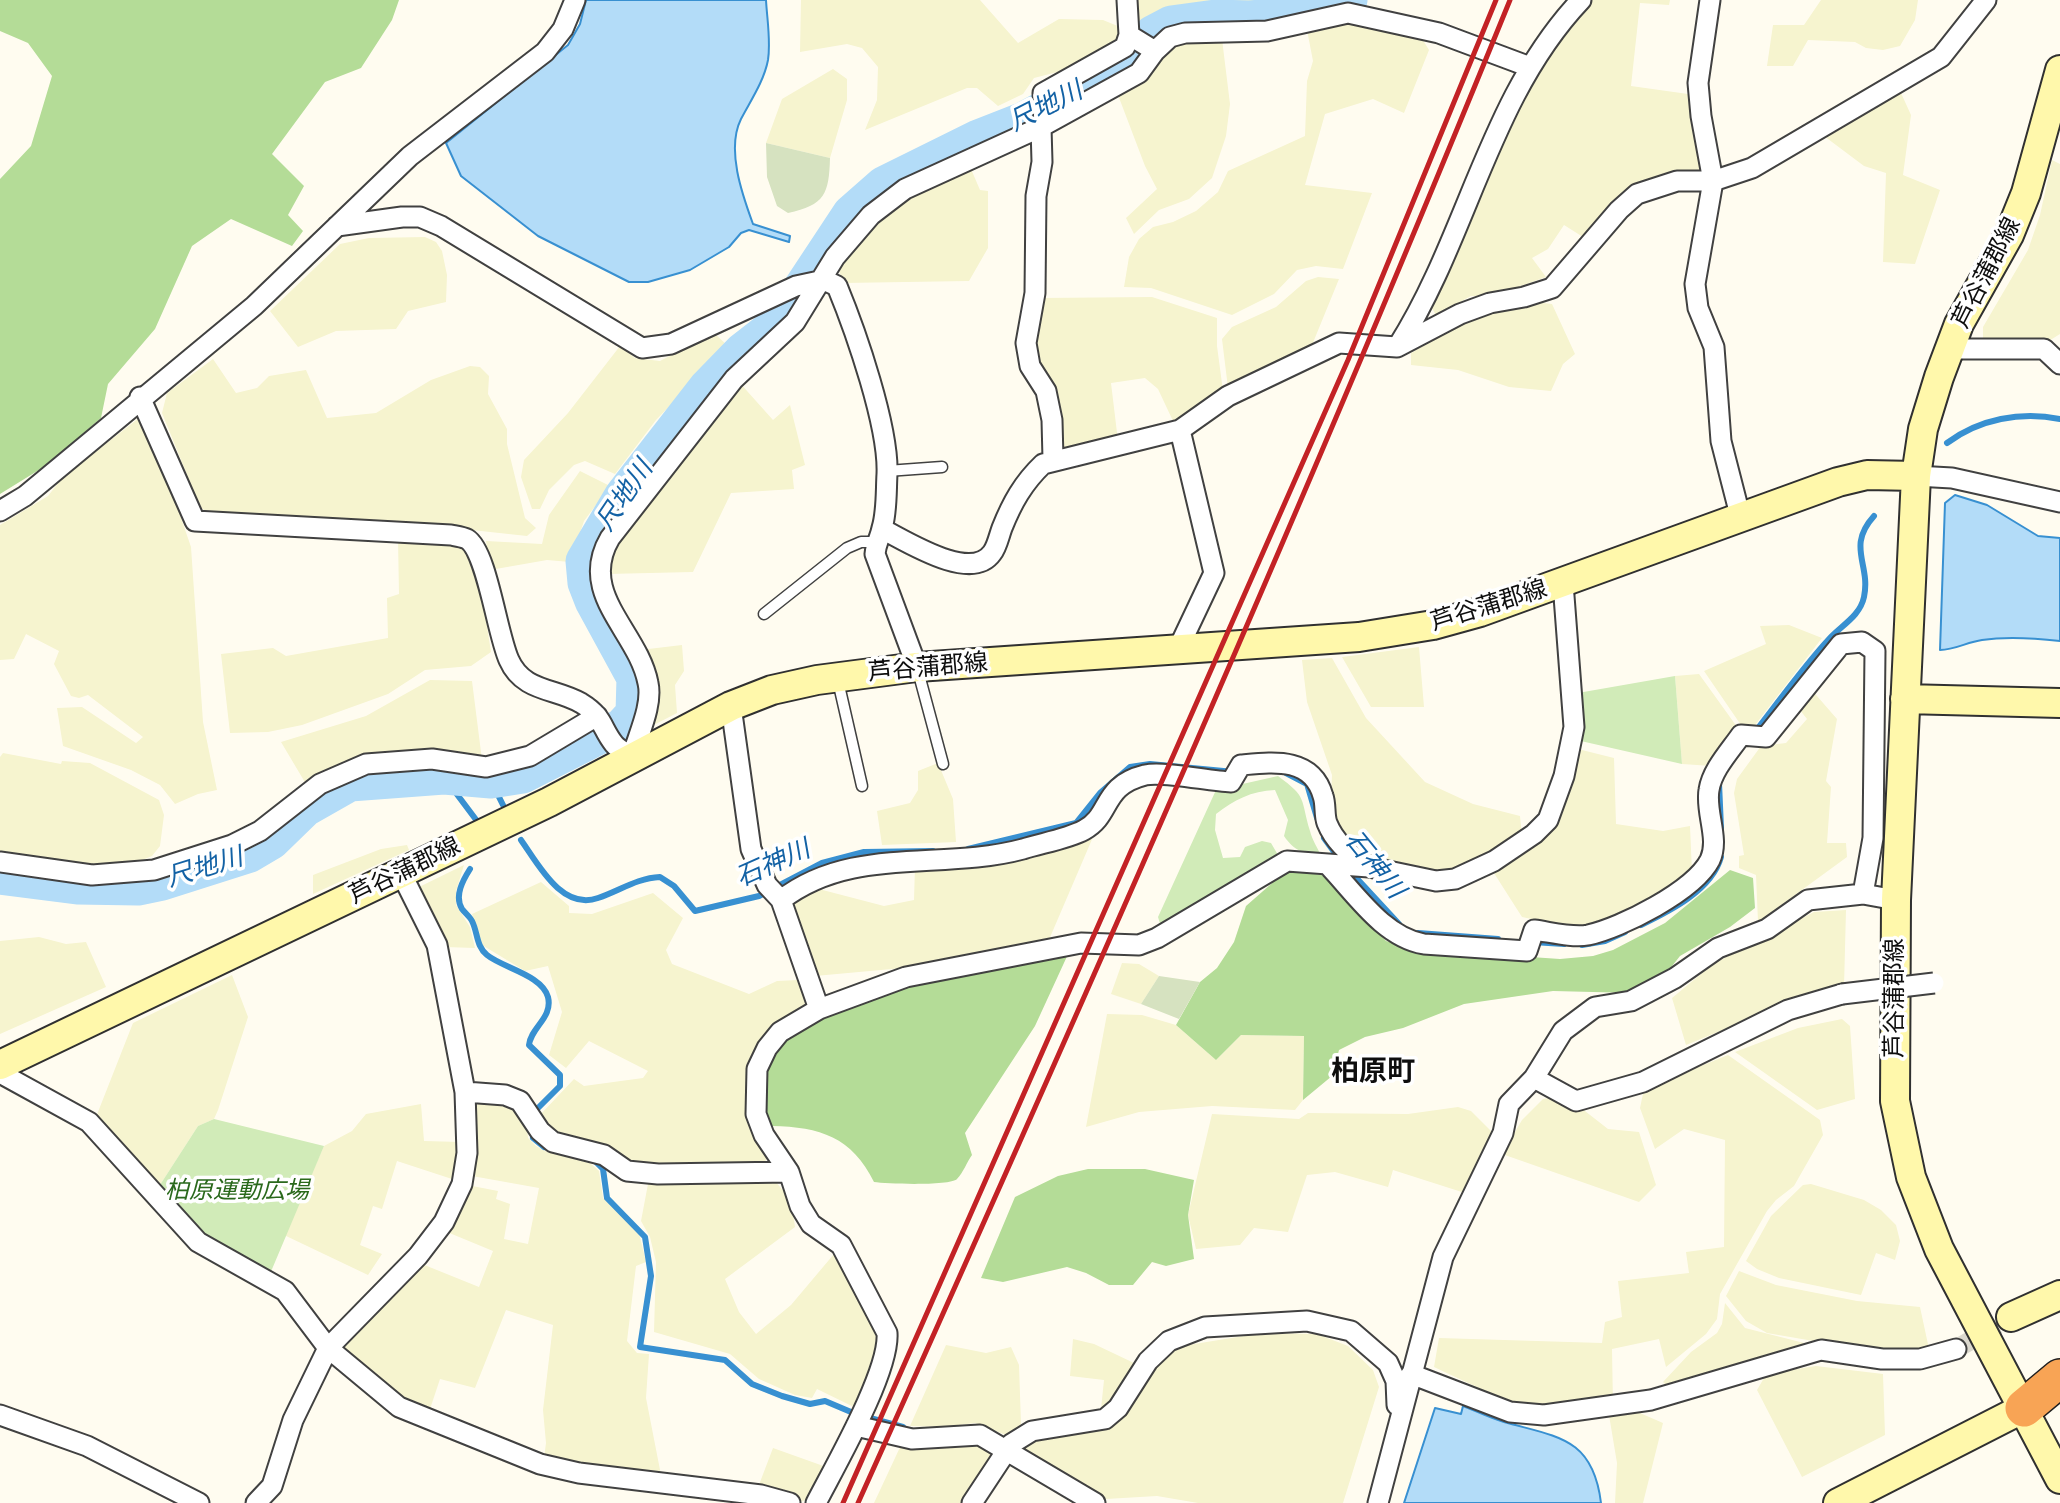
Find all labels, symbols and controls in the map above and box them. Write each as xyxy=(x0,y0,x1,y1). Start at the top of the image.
water label: 尺地川 xyxy=(1004,75,1088,139)
street label: 芦谷蒲郡線 xyxy=(1947,213,2027,333)
water label: 尺地川 xyxy=(590,455,660,537)
street label: 芦谷蒲郡線 xyxy=(1427,575,1551,637)
street label: 芦谷蒲郡線 xyxy=(867,648,989,688)
water label: 石神川 xyxy=(1337,825,1411,905)
street label: 芦谷蒲郡線 xyxy=(345,832,465,910)
water label: 石神川 xyxy=(731,834,815,894)
water label: 尺地川 xyxy=(163,842,247,894)
street label: 芦谷蒲郡線 xyxy=(1881,938,1909,1058)
district label: 柏原町 xyxy=(1331,1055,1415,1089)
park label: 柏原運動広場 xyxy=(165,1177,309,1205)

